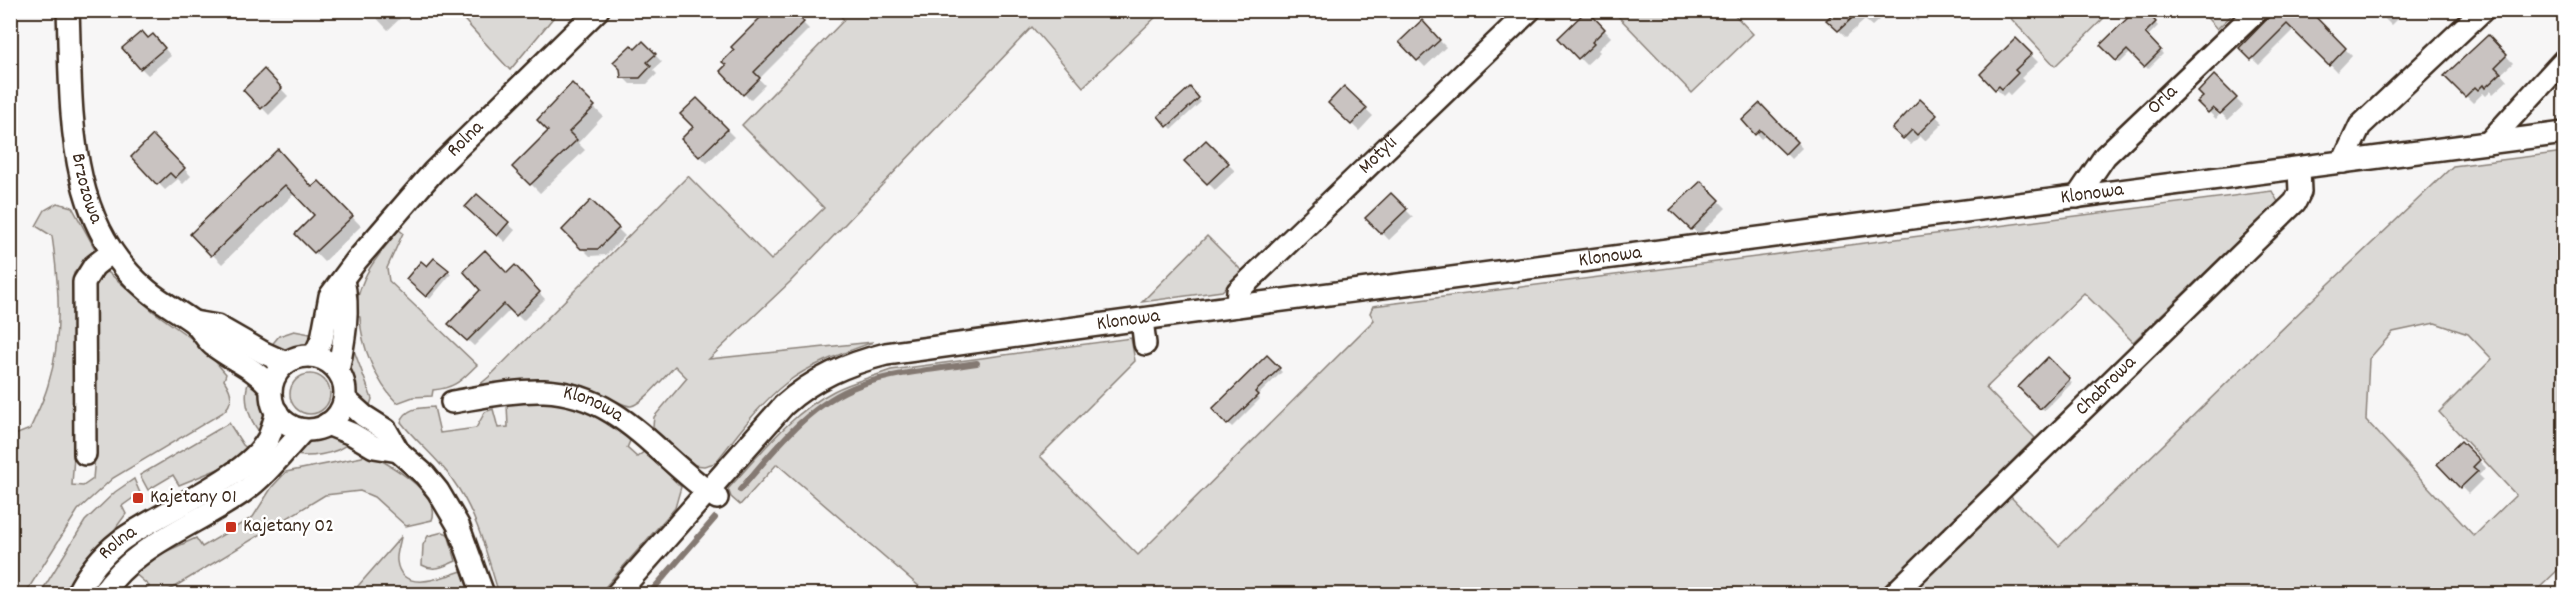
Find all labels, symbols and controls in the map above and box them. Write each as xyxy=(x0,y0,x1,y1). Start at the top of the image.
street label: Orla xyxy=(2142,79,2185,122)
street label: Rolna xyxy=(441,114,491,164)
street label: Motyli xyxy=(1353,130,1404,181)
street label: Brzozowa xyxy=(63,151,109,229)
street label: Klonowa xyxy=(2059,176,2126,213)
street label: Klonowa xyxy=(1577,239,1644,275)
street label: Klonowa xyxy=(1095,303,1162,339)
street label: Chabrowa xyxy=(2070,349,2144,423)
street label: Klonowa xyxy=(560,379,629,430)
place label: Kajetany 01 xyxy=(150,484,237,512)
marker: Kajetany 01 xyxy=(131,491,145,505)
place label: Kajetany 02 xyxy=(243,513,334,541)
street label: Rolna xyxy=(92,519,143,567)
marker: Kajetany 02 xyxy=(224,520,238,534)

